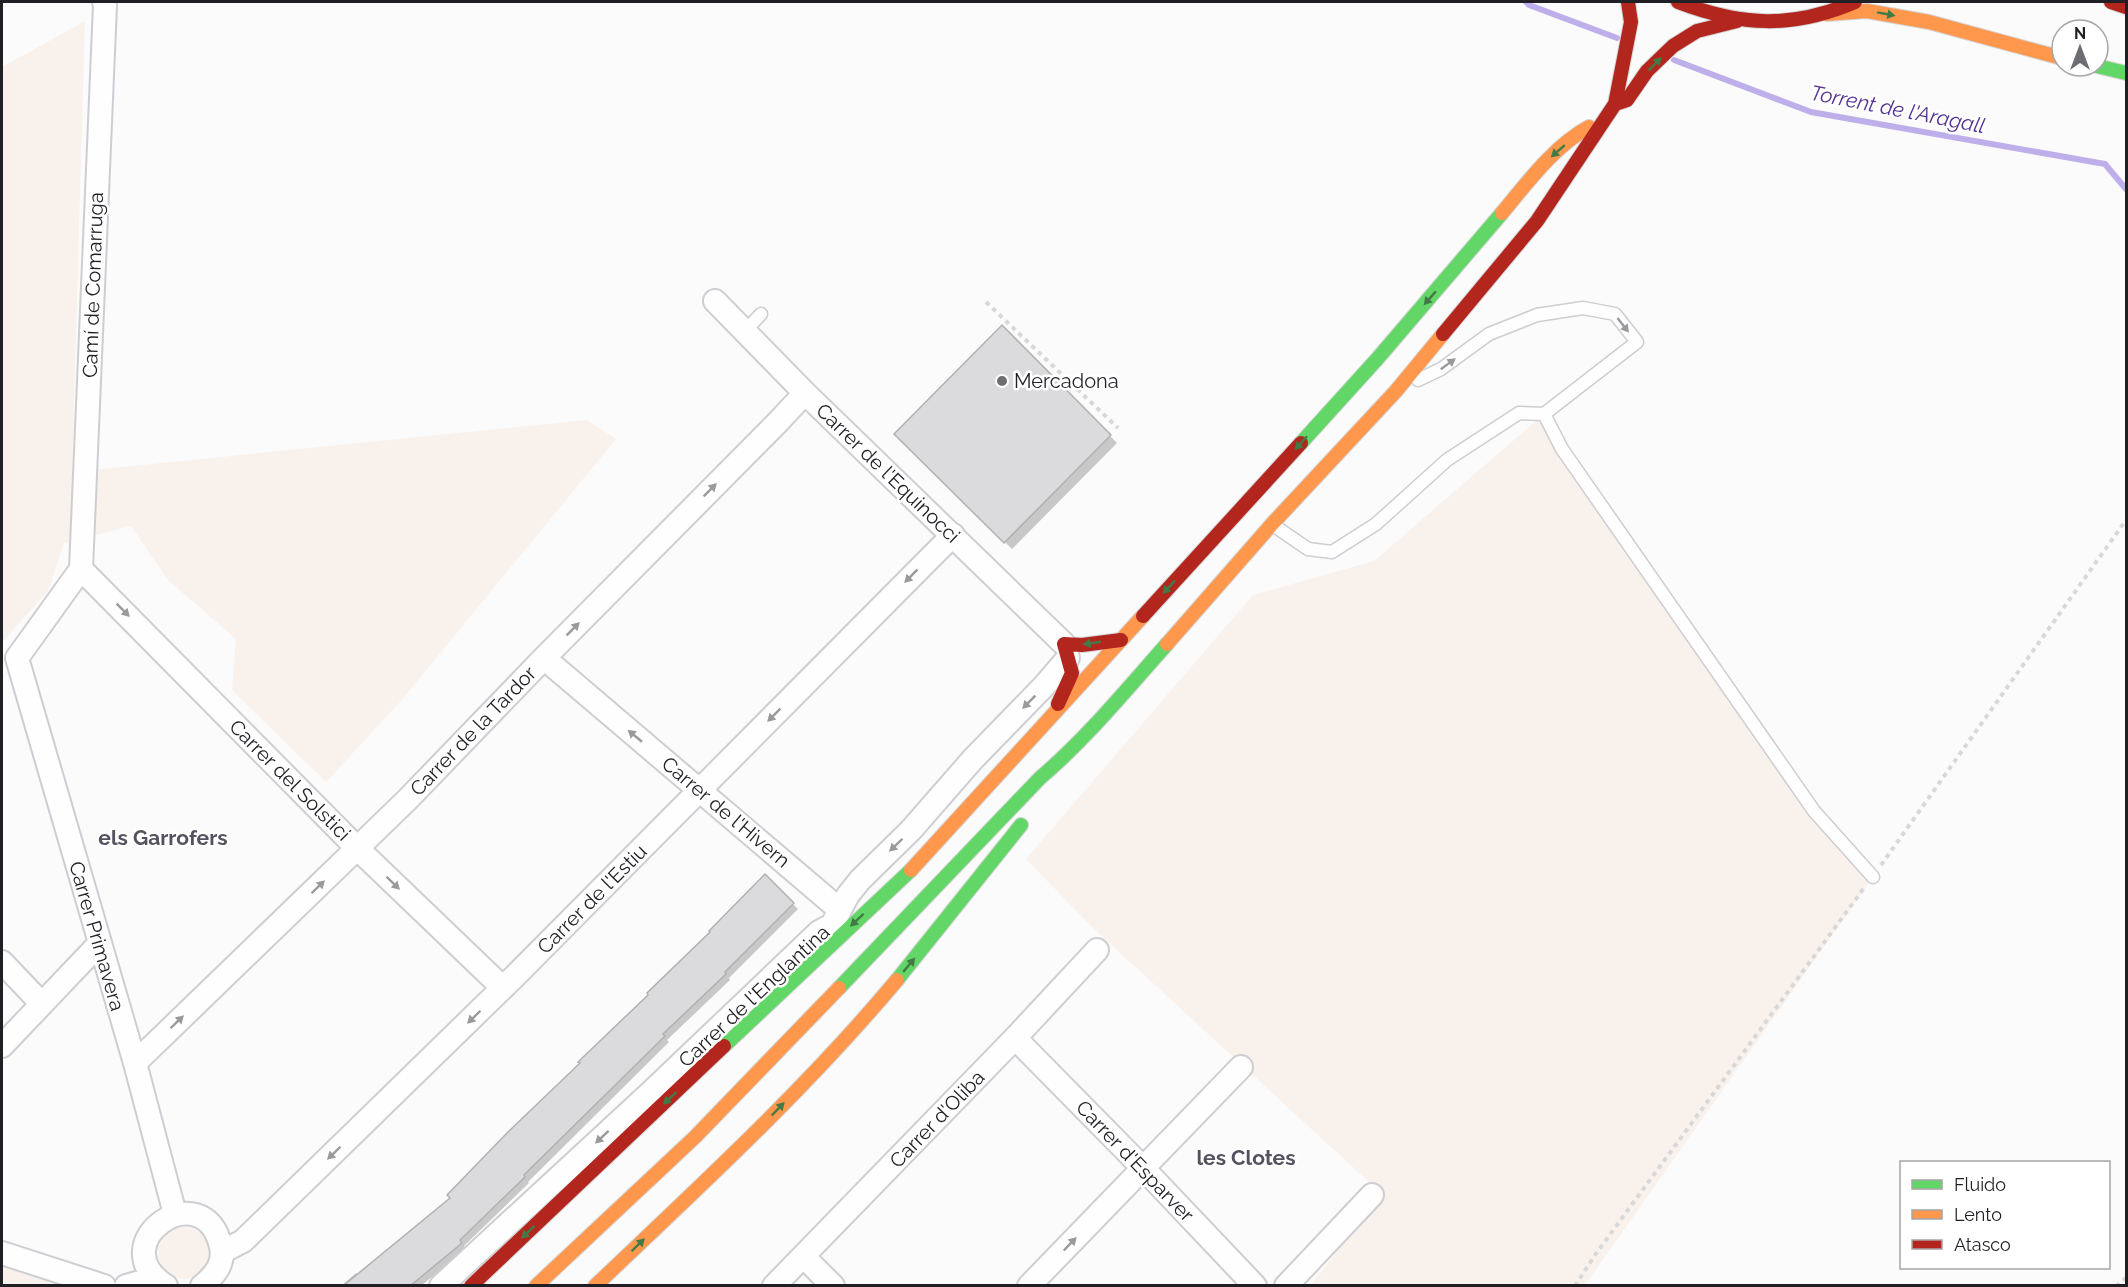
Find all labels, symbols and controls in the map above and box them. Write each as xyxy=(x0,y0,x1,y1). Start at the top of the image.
one-way arrow xyxy=(1876,10,1895,19)
north arrow xyxy=(2050,18,2110,78)
text: N xyxy=(2074,24,2086,43)
one-way arrow xyxy=(1647,57,1662,71)
water label: Torrent de l'Aragall xyxy=(1809,80,1987,138)
one-way arrow xyxy=(1551,144,1566,158)
street label: Camí de Comarruga xyxy=(78,192,108,378)
one-way arrow xyxy=(1424,290,1437,306)
one-way arrow xyxy=(1617,317,1629,332)
one-way arrow xyxy=(1439,358,1455,370)
place label: Mercadona xyxy=(1014,369,1119,393)
marker: Mercadona xyxy=(995,374,1009,388)
street label: Carrer de l'Equinocci xyxy=(811,398,965,548)
one-way arrow xyxy=(1294,436,1308,451)
one-way arrow xyxy=(703,484,717,498)
one-way arrow xyxy=(905,569,919,583)
one-way arrow xyxy=(1163,579,1176,594)
one-way arrow xyxy=(115,603,129,617)
one-way arrow xyxy=(565,622,579,636)
one-way arrow xyxy=(1083,639,1102,648)
street label: Carrer de la Tardor xyxy=(405,661,541,801)
one-way arrow xyxy=(1022,694,1036,709)
one-way arrow xyxy=(768,708,782,722)
street label: Carrer del Solstici xyxy=(224,714,356,846)
one-way arrow xyxy=(627,729,643,742)
street label: Carrer de l'Hivern xyxy=(657,751,795,873)
district label: els Garrofers xyxy=(98,825,228,850)
one-way arrow xyxy=(890,837,904,851)
street label: Carrer de l'Estiu xyxy=(532,839,652,959)
street label: Carrer Primavera xyxy=(64,858,130,1014)
one-way arrow xyxy=(386,875,400,889)
one-way arrow xyxy=(311,881,325,895)
one-way arrow xyxy=(850,913,865,927)
street label: Carrer de l'Englantina xyxy=(674,920,834,1072)
one-way arrow xyxy=(902,958,915,973)
one-way arrow xyxy=(467,1009,481,1023)
one-way arrow xyxy=(169,1016,184,1029)
street label: Carrer d'Oliba xyxy=(885,1065,989,1173)
one-way arrow xyxy=(663,1090,677,1104)
street label: Carrer d'Esparver xyxy=(1071,1095,1199,1227)
one-way arrow xyxy=(770,1103,784,1117)
one-way arrow xyxy=(595,1130,609,1144)
one-way arrow xyxy=(327,1145,341,1159)
district label: les Clotes xyxy=(1196,1145,1296,1170)
legend xyxy=(1900,1161,2110,1269)
text: Fluido xyxy=(1954,1174,2006,1195)
text: Lento xyxy=(1954,1204,2002,1225)
one-way arrow xyxy=(522,1224,536,1238)
text: Atasco xyxy=(1954,1234,2011,1255)
one-way arrow xyxy=(1063,1237,1077,1251)
one-way arrow xyxy=(630,1238,645,1252)

